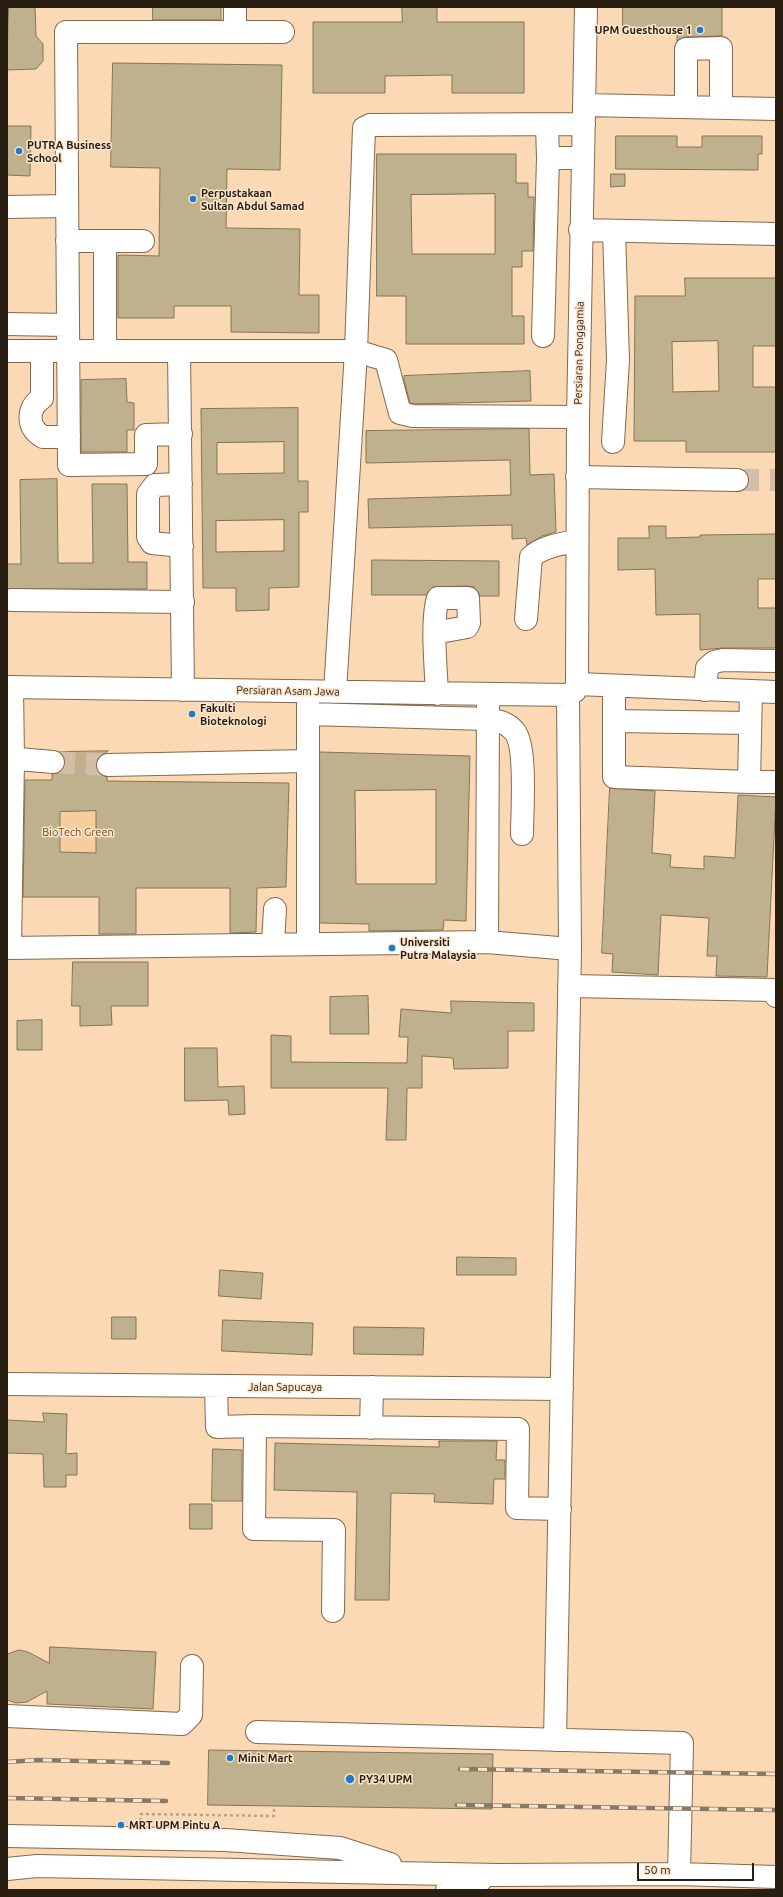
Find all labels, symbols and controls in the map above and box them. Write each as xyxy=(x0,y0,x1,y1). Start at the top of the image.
place label: UPM Guesthouse 1 xyxy=(595,23,692,37)
marker: UPM Guesthouse 1 xyxy=(695,25,705,35)
place label: PUTRA Business School xyxy=(27,138,111,164)
marker: PUTRA Business School xyxy=(14,146,24,156)
place label: Perpustakaan Sultan Abdul Samad xyxy=(201,186,304,212)
marker: Perpustakaan Sultan Abdul Samad xyxy=(188,194,198,204)
street label: Persiaran Ponggamia xyxy=(571,301,587,405)
street label: Persiaran Asam Jawa xyxy=(236,683,340,699)
place label: Fakulti Bioteknologi xyxy=(200,701,267,727)
marker: Fakulti Bioteknologi xyxy=(187,709,197,719)
park label: BioTech Green xyxy=(42,825,114,839)
place label: Universiti Putra Malaysia xyxy=(400,935,476,961)
marker: Universiti Putra Malaysia xyxy=(387,943,397,953)
street label: Jalan Sapucaya xyxy=(248,1380,322,1394)
place label: Minit Mart xyxy=(238,1751,293,1765)
marker: Minit Mart xyxy=(225,1753,235,1763)
place label: PY34 UPM xyxy=(359,1772,412,1786)
marker: PY34 UPM xyxy=(344,1773,356,1785)
place label: MRT UPM Pintu A xyxy=(129,1818,220,1832)
marker: MRT UPM Pintu A xyxy=(116,1820,126,1830)
scale bar xyxy=(639,1855,756,1881)
text: 50 m xyxy=(644,1863,671,1876)

